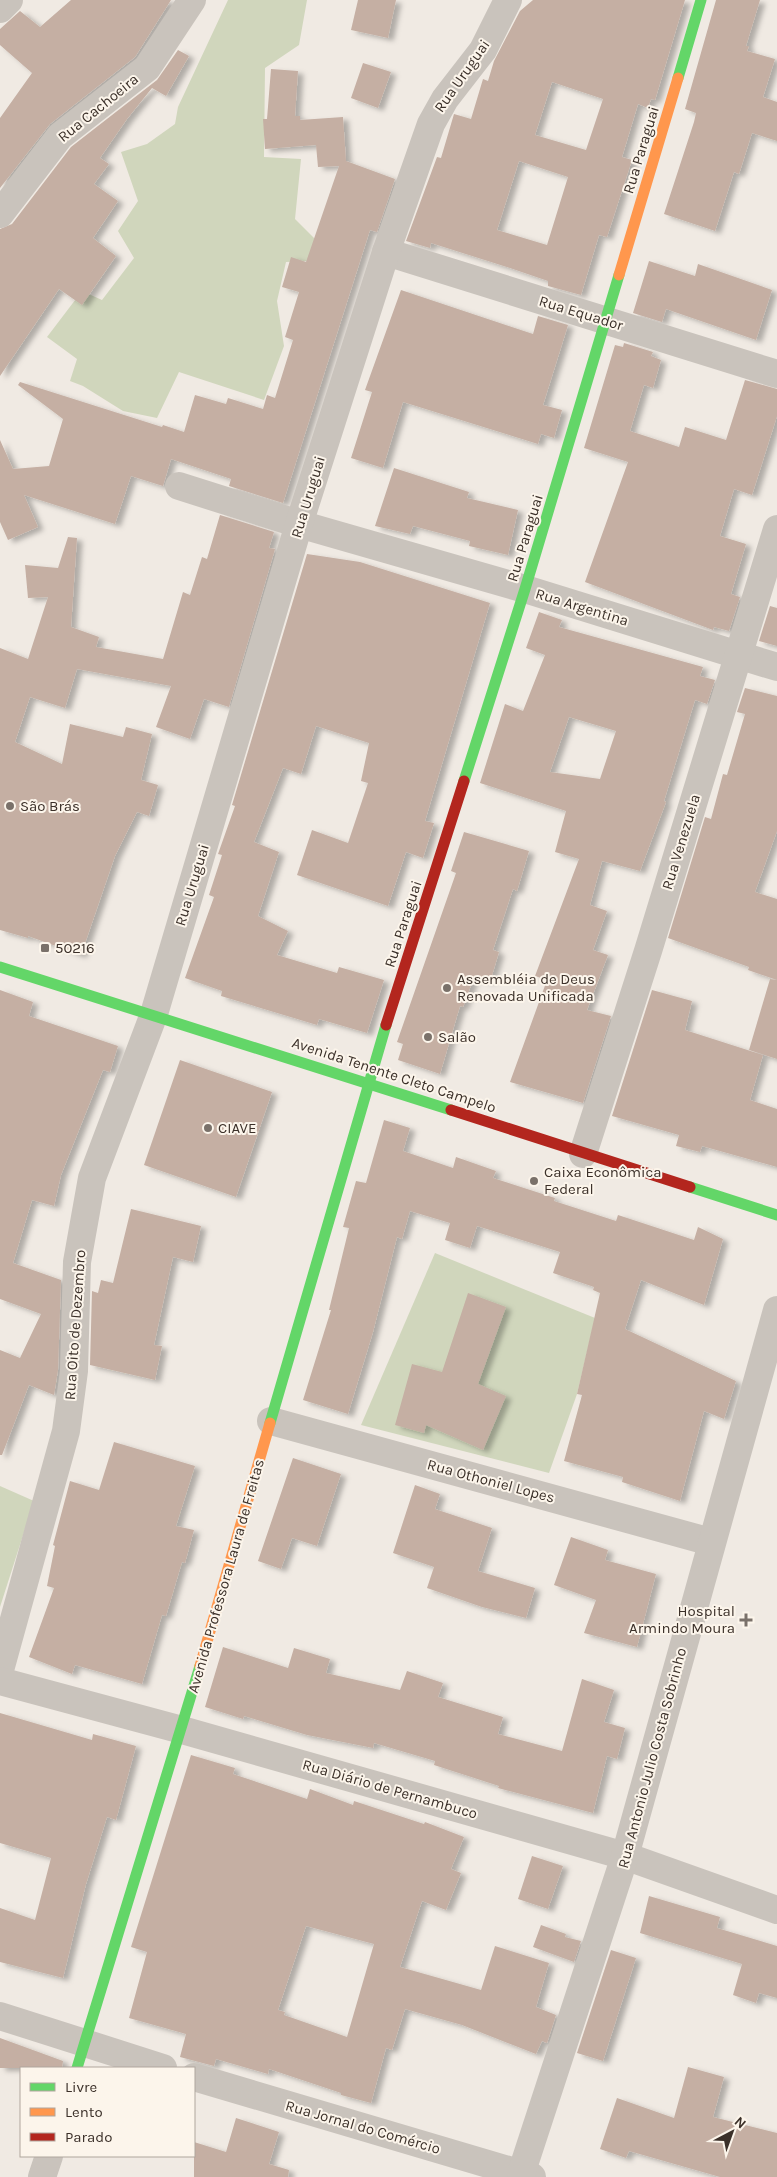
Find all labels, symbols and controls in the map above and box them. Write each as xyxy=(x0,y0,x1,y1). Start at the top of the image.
street label: Rua Uruguai xyxy=(430,36,494,116)
street label: Rua Cachoeira xyxy=(54,70,142,146)
street label: Rua Paraguai xyxy=(619,104,663,196)
street label: Rua Equador xyxy=(537,292,626,335)
street label: Rua Uruguai xyxy=(287,454,329,540)
street label: Rua Paraguai xyxy=(503,492,547,584)
street label: Rua Argentina xyxy=(533,584,631,630)
street label: Rua Venezuela xyxy=(658,792,704,892)
place label: São Brás xyxy=(20,797,80,815)
marker: São Brás xyxy=(4,800,16,812)
street label: Rua Uruguai xyxy=(171,842,213,928)
street label: Rua Paraguai xyxy=(380,878,426,970)
place label: 50216 xyxy=(55,939,95,957)
marker: 50216 xyxy=(39,942,51,954)
place label: Assembléia de Deus Renovada Unificada xyxy=(457,970,595,1005)
marker: Assembléia de Deus Renovada Unificada xyxy=(441,982,453,994)
place label: Salão xyxy=(438,1028,476,1046)
marker: Salão xyxy=(422,1031,434,1043)
street label: Avenida Tenente Cleto Campelo xyxy=(290,1033,498,1117)
place label: CIAVE xyxy=(218,1119,256,1137)
marker: CIAVE xyxy=(202,1122,214,1134)
place label: Caixa Econômica Federal xyxy=(544,1163,662,1198)
marker: Caixa Econômica Federal xyxy=(528,1175,540,1187)
street label: Rua Oito de Dezembro xyxy=(61,1249,89,1401)
street label: Rua Othoniel Lopes xyxy=(425,1455,557,1507)
street label: Avenida Professora Laura de Freitas xyxy=(184,1457,268,1695)
place label: Hospital Armindo Moura xyxy=(629,1602,735,1637)
marker: Hospital Armindo Moura xyxy=(739,1613,753,1627)
street label: Rua Antonio Julio Costa Sobrinho xyxy=(614,1646,690,1870)
street label: Rua Diário de Pernambuco xyxy=(300,1755,480,1823)
legend xyxy=(20,2067,195,2157)
text: Livre xyxy=(65,2078,97,2096)
street label: Rua Jornal do Comércio xyxy=(283,2096,443,2158)
text: Lento xyxy=(65,2103,103,2121)
north arrow xyxy=(707,2107,757,2157)
text: N xyxy=(731,2113,750,2132)
text: Parado xyxy=(65,2128,112,2146)

